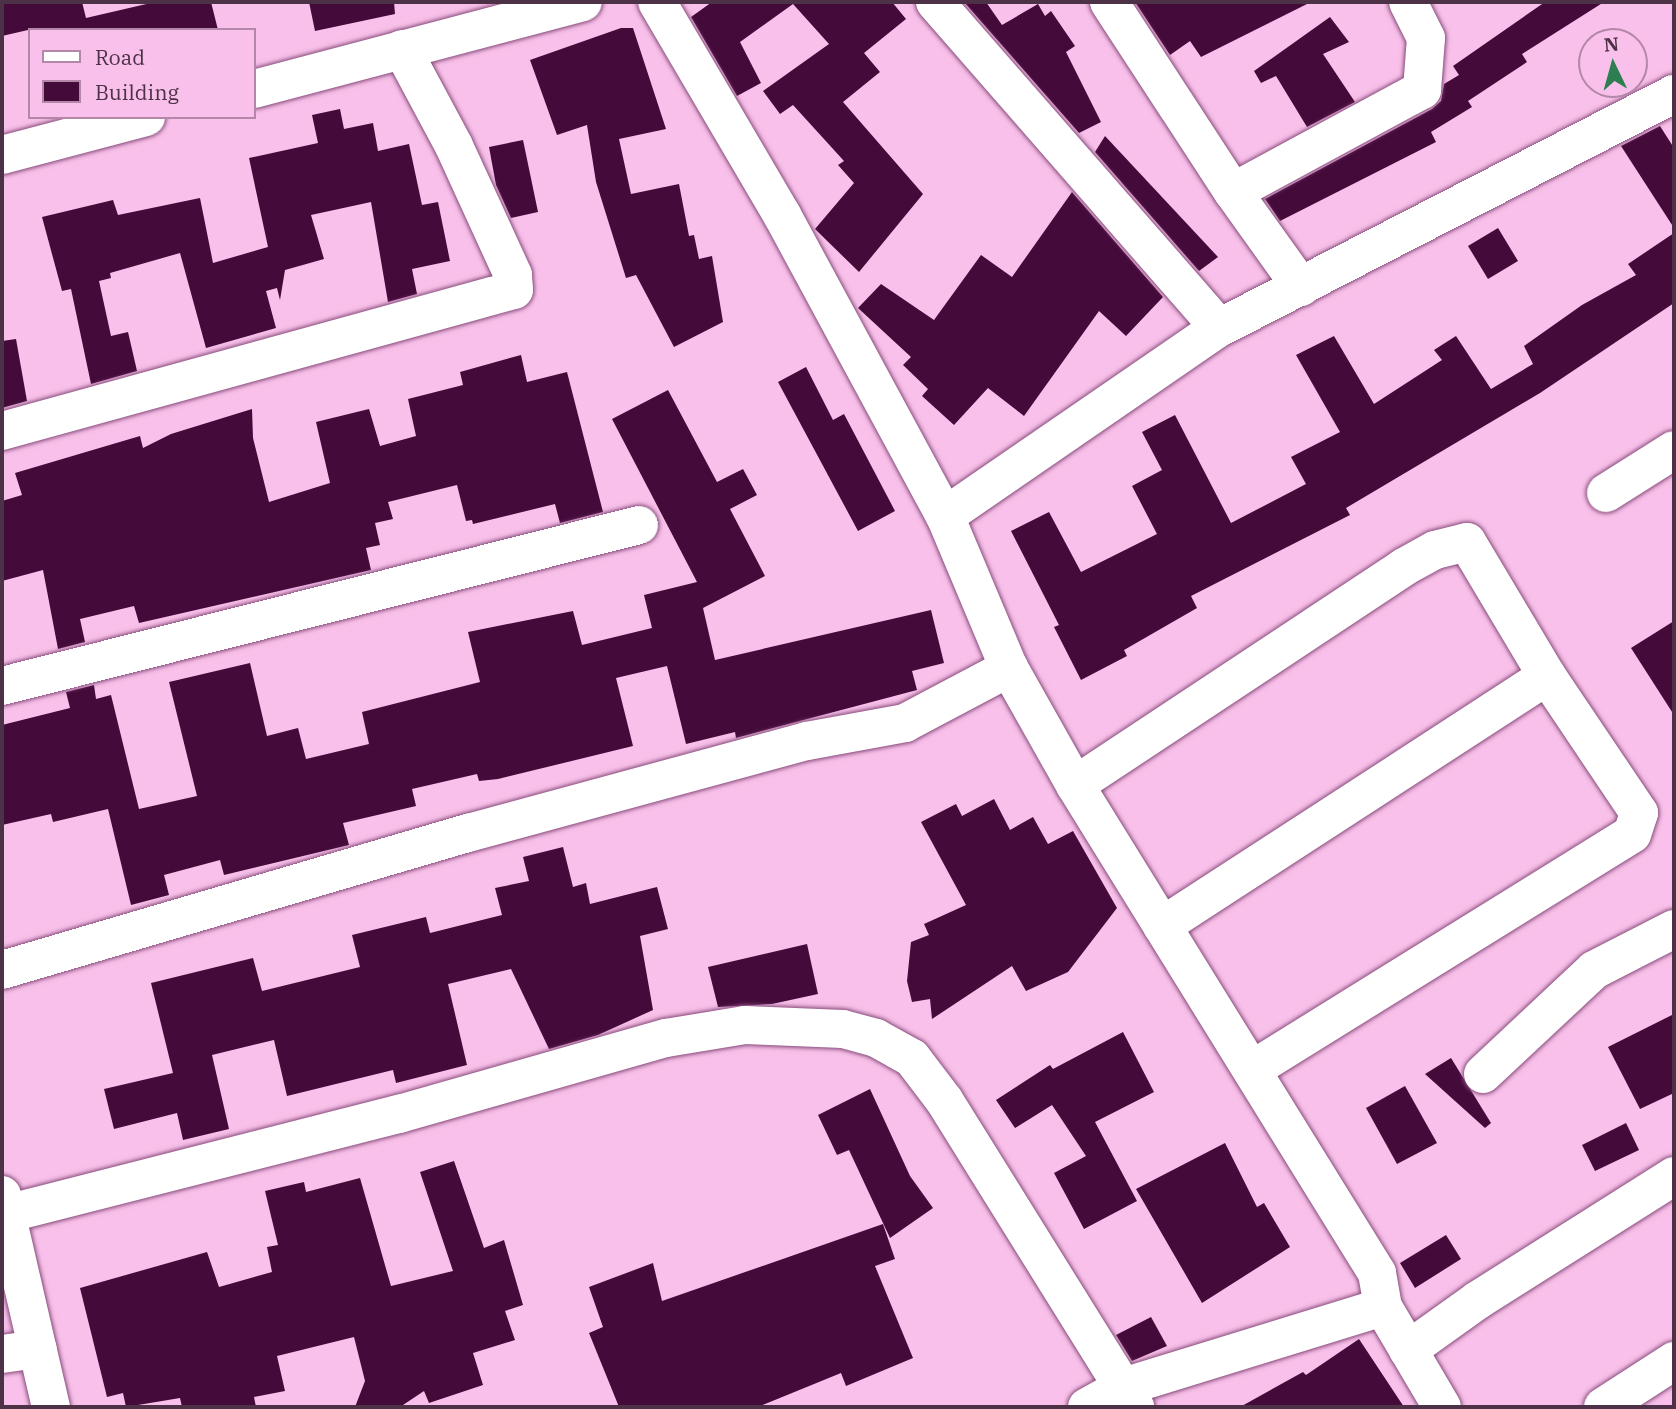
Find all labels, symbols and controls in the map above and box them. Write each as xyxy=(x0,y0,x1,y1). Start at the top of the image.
legend xyxy=(28,28,256,119)
north arrow xyxy=(1578,28,1648,98)
text: N xyxy=(1603,31,1620,57)
text: Road xyxy=(95,43,145,71)
text: Building xyxy=(95,78,179,106)

